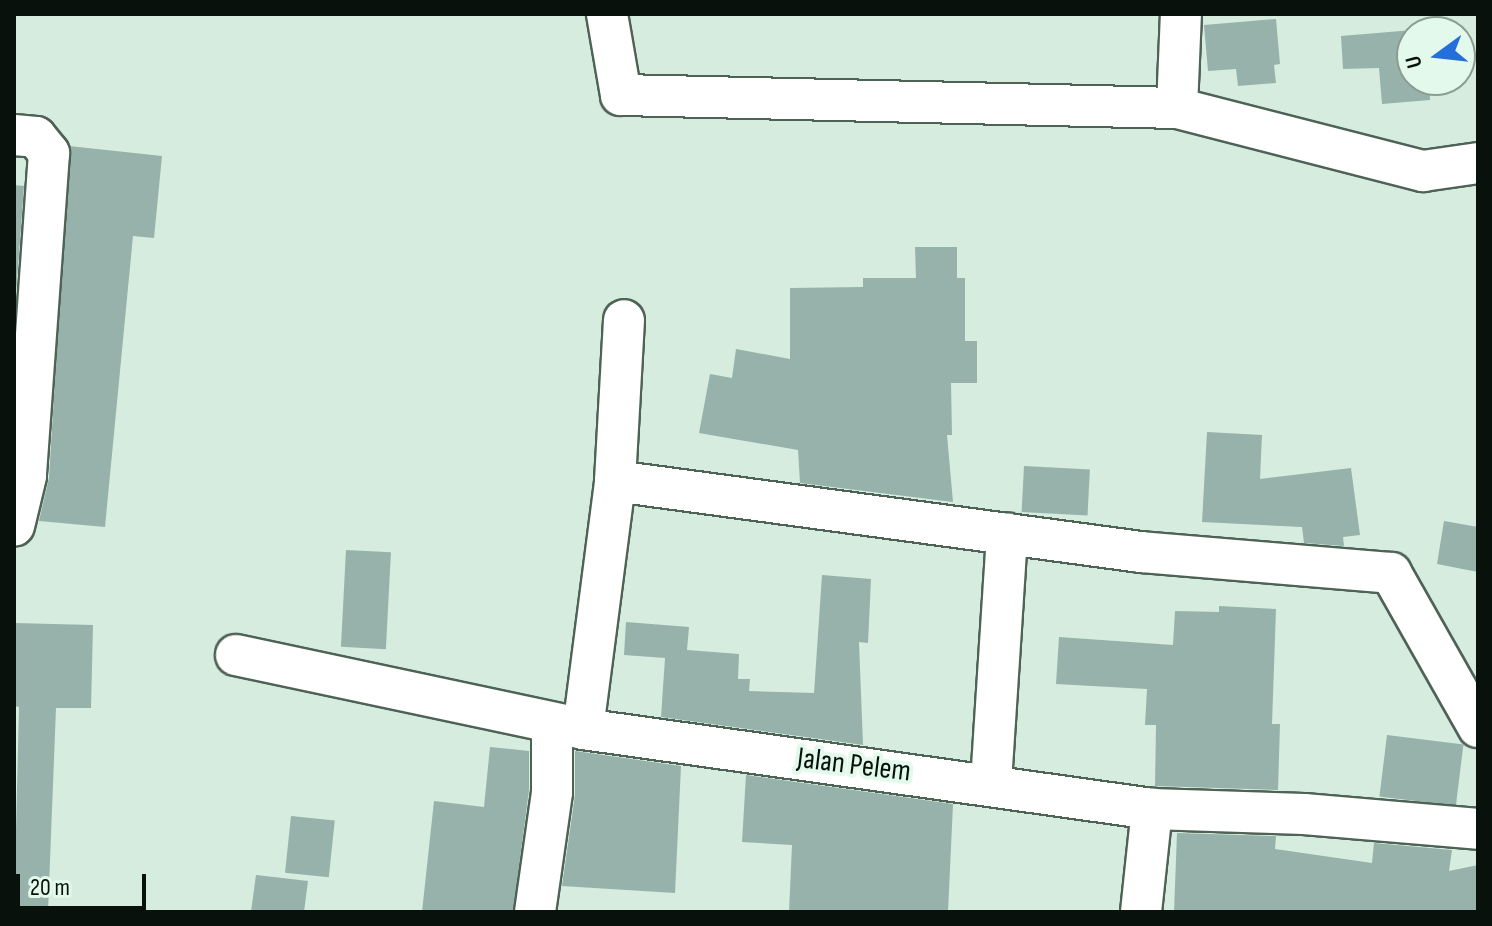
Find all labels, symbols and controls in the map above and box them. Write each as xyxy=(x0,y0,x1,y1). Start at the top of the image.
north arrow xyxy=(1396,16,1476,96)
text: U xyxy=(1400,53,1429,71)
street label: Jalan Pelem xyxy=(795,740,913,790)
scale bar xyxy=(20,858,150,908)
text: 20 m xyxy=(30,873,70,902)

